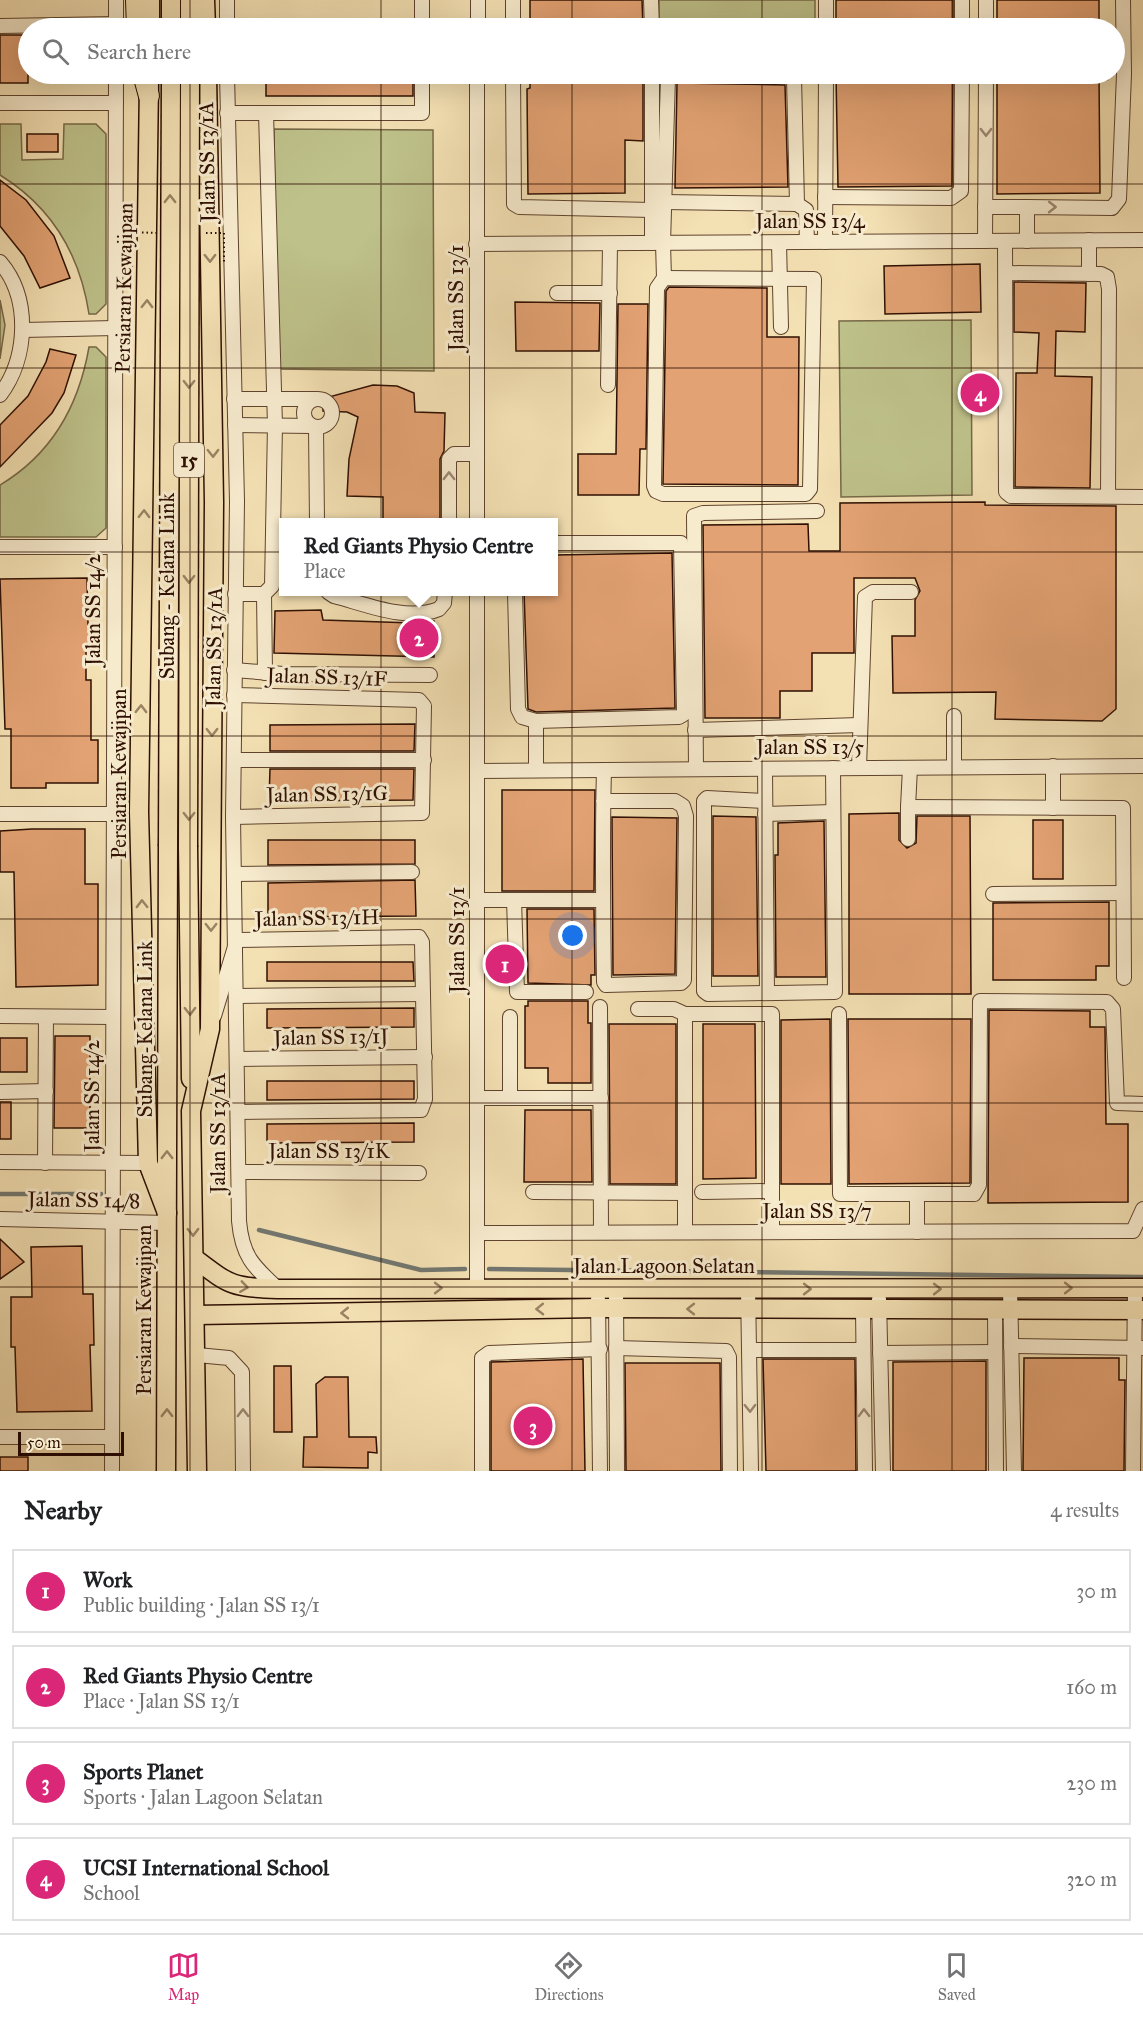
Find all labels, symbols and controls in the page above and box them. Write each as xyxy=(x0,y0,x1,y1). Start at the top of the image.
search box xyxy=(18,18,1125,84)
icon: search xyxy=(39,35,72,68)
text: Search here xyxy=(87,38,191,65)
street label: Jalan SS 13/1A xyxy=(193,101,221,225)
one-way arrow xyxy=(980,127,992,136)
one-way arrow xyxy=(164,195,176,204)
one-way arrow xyxy=(1048,201,1057,214)
street label: Persiaran Kewajipan xyxy=(110,202,138,374)
street label: Jalan SS 13/4 xyxy=(753,208,866,234)
street label: Jalan SS 13/1 xyxy=(443,245,469,353)
one-way arrow xyxy=(204,253,216,262)
one-way arrow xyxy=(141,299,153,308)
pin: 4 xyxy=(960,370,1000,416)
one-way arrow xyxy=(183,379,195,388)
road number: 15 xyxy=(174,443,204,477)
one-way arrow xyxy=(207,448,220,457)
one-way arrow xyxy=(443,471,455,480)
street label: Subang - Kelana Link xyxy=(154,493,180,679)
one-way arrow xyxy=(138,510,150,519)
popup xyxy=(279,518,558,596)
text: Red Giants Physio Centre xyxy=(304,532,533,559)
street label: Jalan SS 14/2 xyxy=(80,553,106,668)
text: Place xyxy=(304,559,346,583)
one-way arrow xyxy=(183,574,195,583)
street label: Jalan SS 13/1A xyxy=(200,586,228,710)
pin: 2 xyxy=(400,616,438,660)
street label: Jalan SS 13/1F xyxy=(264,662,388,692)
street label: Persiaran Kewajipan xyxy=(106,689,132,859)
one-way arrow xyxy=(135,705,147,714)
one-way arrow xyxy=(206,727,218,736)
street label: Jalan SS 13/5 xyxy=(754,734,864,760)
street label: Jalan SS 13/1G xyxy=(264,780,388,808)
one-way arrow xyxy=(183,811,195,820)
street label: Jalan SS 13/1 xyxy=(444,887,470,995)
one-way arrow xyxy=(135,900,148,909)
street label: Jalan SS 13/1H xyxy=(252,904,380,932)
your location xyxy=(558,921,587,950)
one-way arrow xyxy=(204,922,217,931)
street label: Subang-Kelana Link xyxy=(132,940,158,1118)
pin: 1 xyxy=(486,942,524,986)
one-way arrow xyxy=(184,1006,196,1015)
street label: Jalan SS 13/1J xyxy=(271,1023,389,1051)
street label: Jalan SS 14/2 xyxy=(79,1039,105,1154)
street label: Jalan SS 13/1A xyxy=(205,1073,231,1195)
street label: Jalan SS 13/1K xyxy=(266,1138,391,1164)
one-way arrow xyxy=(161,1150,173,1159)
street label: Jalan SS 14/8 xyxy=(25,1186,141,1214)
street label: Jalan SS 13/7 xyxy=(760,1198,872,1224)
street label: Persiaran Kewajipan xyxy=(131,1225,157,1395)
one-way arrow xyxy=(187,1228,200,1237)
street label: Jalan Lagoon Selatan xyxy=(571,1253,755,1279)
one-way arrow xyxy=(239,1280,248,1292)
one-way arrow xyxy=(434,1282,443,1294)
one-way arrow xyxy=(1064,1282,1073,1294)
one-way arrow xyxy=(802,1283,811,1295)
one-way arrow xyxy=(933,1283,942,1295)
one-way arrow xyxy=(535,1303,544,1316)
one-way arrow xyxy=(686,1303,695,1315)
one-way arrow xyxy=(340,1307,349,1319)
pin: 3 xyxy=(514,1404,552,1448)
one-way arrow xyxy=(744,1404,756,1413)
one-way arrow xyxy=(161,1408,173,1417)
one-way arrow xyxy=(237,1408,249,1417)
one-way arrow xyxy=(858,1408,870,1417)
scale bar xyxy=(18,1429,124,1456)
text: 50 m xyxy=(27,1433,61,1452)
text: Nearby xyxy=(24,1494,102,1526)
text: 4 results xyxy=(1050,1498,1119,1522)
text: Work xyxy=(83,1566,132,1593)
text: 1 xyxy=(42,1579,49,1603)
text: 30 m xyxy=(1076,1579,1117,1603)
text: Public building · Jalan SS 13/1 xyxy=(83,1593,320,1617)
text: Red Giants Physio Centre xyxy=(83,1662,313,1689)
text: 2 xyxy=(41,1675,50,1699)
text: 160 m xyxy=(1066,1675,1117,1699)
text: Place · Jalan SS 13/1 xyxy=(83,1689,240,1713)
text: Sports Planet xyxy=(83,1758,203,1785)
text: 3 xyxy=(42,1771,50,1795)
text: 230 m xyxy=(1066,1771,1117,1795)
text: Sports · Jalan Lagoon Selatan xyxy=(83,1785,323,1809)
text: UCSI International School xyxy=(83,1854,329,1881)
text: 4 xyxy=(40,1867,51,1891)
text: 320 m xyxy=(1066,1867,1117,1891)
text: School xyxy=(83,1881,140,1905)
tab: Map xyxy=(167,1949,200,2004)
tab: Directions xyxy=(534,1949,603,2004)
tab: Saved xyxy=(938,1949,976,2004)

